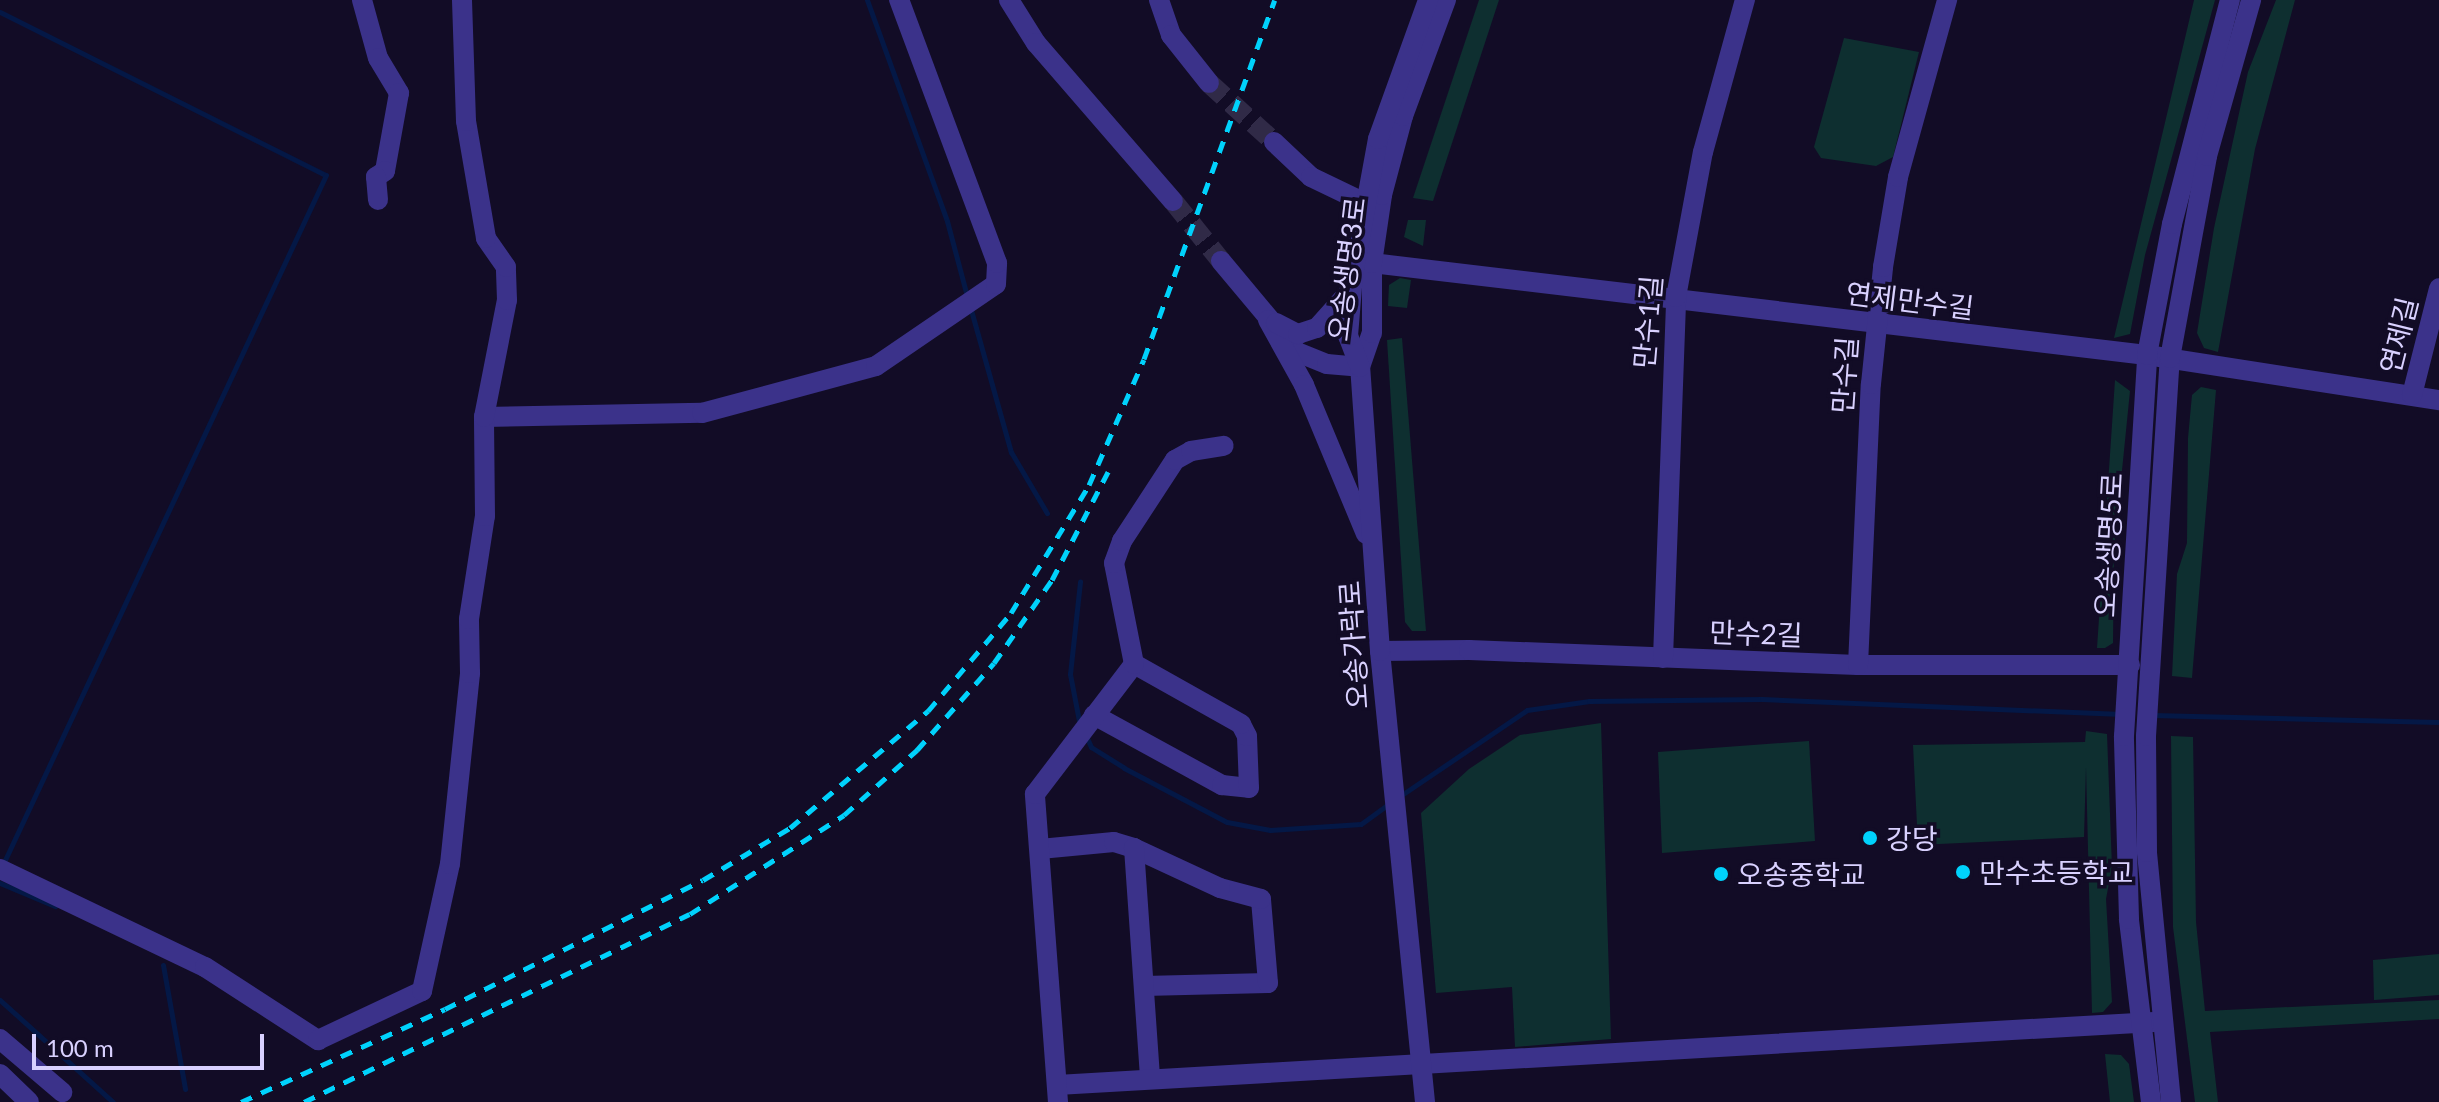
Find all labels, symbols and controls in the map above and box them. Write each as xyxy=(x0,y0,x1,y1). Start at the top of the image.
street label: 오송생명3로 xyxy=(1320,195,1372,343)
street label: 만수1길 xyxy=(1626,274,1668,370)
street label: 연제만수길 xyxy=(1844,275,1976,325)
street label: 연제길 xyxy=(2372,293,2424,377)
street label: 만수길 xyxy=(1825,335,1863,415)
street label: 오송생명5로 xyxy=(2087,472,2129,618)
street label: 오송가락로 xyxy=(1332,580,1374,710)
street label: 만수2길 xyxy=(1709,615,1803,651)
place label: 강당 xyxy=(1886,821,1938,855)
marker: 강당 xyxy=(1861,829,1879,847)
place label: 만수초등학교 xyxy=(1979,855,2134,889)
place label: 오송중학교 xyxy=(1737,857,1866,891)
marker: 만수초등학교 xyxy=(1954,863,1972,881)
marker: 오송중학교 xyxy=(1712,865,1730,883)
scale bar xyxy=(36,1018,268,1068)
text: 100 m xyxy=(46,1033,114,1062)

